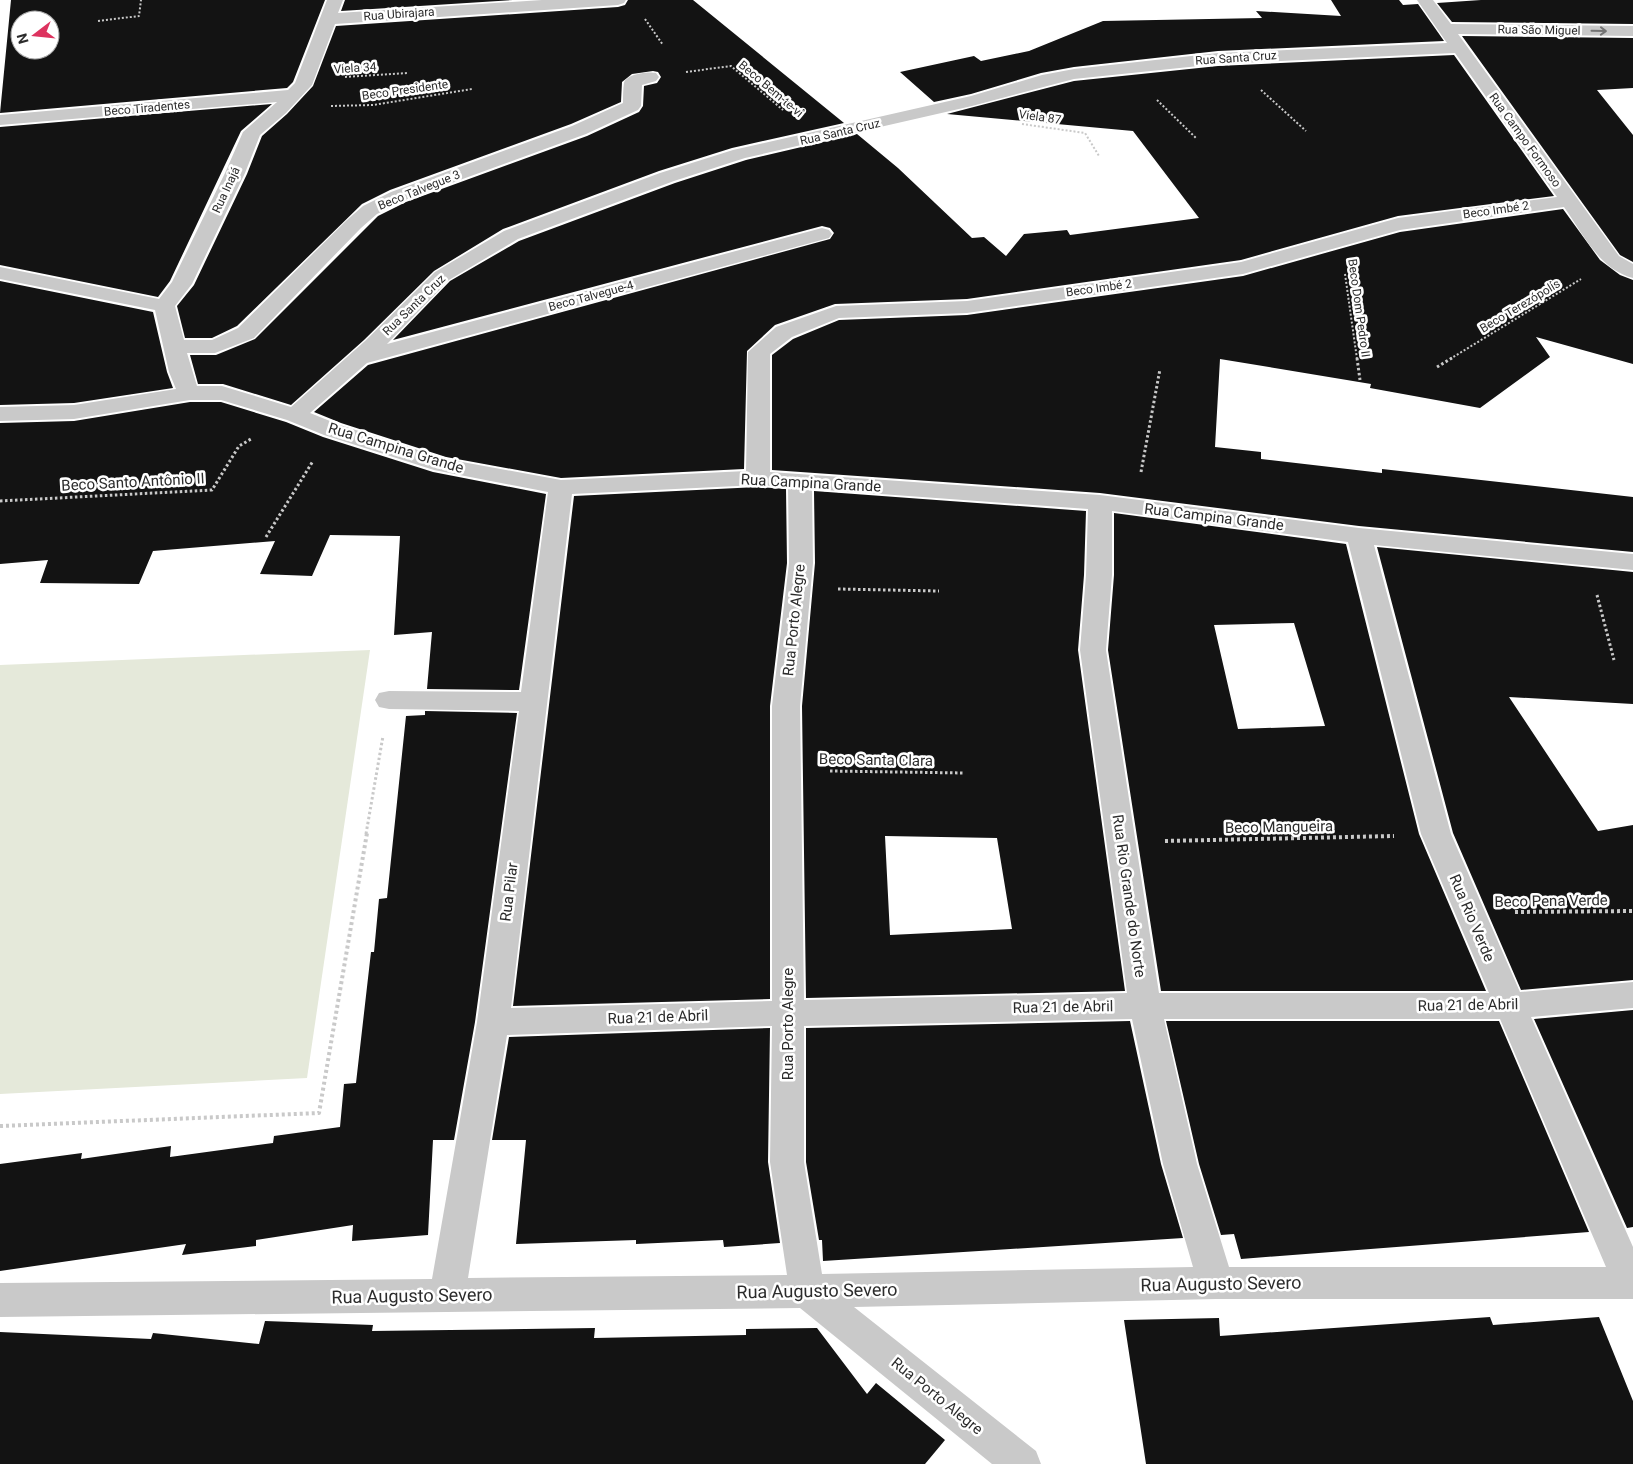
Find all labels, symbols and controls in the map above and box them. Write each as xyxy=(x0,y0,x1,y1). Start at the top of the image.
street label: Rua Ubirajara xyxy=(363,5,435,23)
north arrow xyxy=(10,10,60,60)
street label: Rua São Miguel xyxy=(1497,22,1581,38)
one-way arrow xyxy=(1590,26,1607,36)
text: N xyxy=(13,32,32,46)
street label: Rua Santa Cruz xyxy=(1195,48,1277,68)
street label: Beco Bem-te-vi xyxy=(736,58,806,120)
street label: Viela 34 xyxy=(333,60,377,76)
street label: Beco Presidente xyxy=(361,77,449,103)
street label: Rua Campo Formoso xyxy=(1486,90,1564,190)
street label: Beco Tiradentes xyxy=(103,97,191,119)
street label: Viela 87 xyxy=(1018,107,1062,127)
street label: Rua Santa Cruz xyxy=(799,116,881,148)
street label: Rua Inajá xyxy=(209,165,243,215)
street label: Beco Talvegue 3 xyxy=(376,167,462,213)
street label: Beco Imbé 2 xyxy=(1462,198,1530,222)
street label: Beco Dom Pedro II xyxy=(1345,258,1373,358)
street label: Rua Santa Cruz xyxy=(380,272,448,338)
street label: Beco Imbé 2 xyxy=(1065,276,1133,300)
street label: Beco Terezópolis xyxy=(1477,276,1563,336)
street label: Beco Talvegue-4 xyxy=(547,278,635,314)
street label: Rua Campina Grande xyxy=(326,419,466,477)
street label: Beco Santo Antônio II xyxy=(61,469,205,495)
street label: Rua Campina Grande xyxy=(740,470,882,496)
street label: Rua Campina Grande xyxy=(1143,500,1285,535)
street label: Rua Porto Alegre xyxy=(779,563,809,677)
street label: Beco Santa Clara xyxy=(819,750,933,770)
street label: Rua Rio Grande do Norte xyxy=(1109,813,1149,979)
street label: Beco Mangueira xyxy=(1225,817,1333,837)
street label: Rua Pilar xyxy=(496,861,522,923)
street label: Rua Rio Verde xyxy=(1446,872,1498,964)
street label: Beco Pena Verde xyxy=(1494,891,1608,911)
street label: Rua Porto Alegre xyxy=(779,968,797,1080)
street label: Rua 21 de Abril xyxy=(1417,995,1519,1015)
street label: Rua 21 de Abril xyxy=(1012,997,1114,1017)
street label: Rua 21 de Abril xyxy=(607,1006,709,1028)
street label: Rua Augusto Severo xyxy=(1140,1272,1302,1295)
street label: Rua Augusto Severo xyxy=(736,1279,898,1302)
street label: Rua Augusto Severo xyxy=(331,1284,493,1307)
street label: Rua Porto Alegre xyxy=(888,1354,986,1438)

